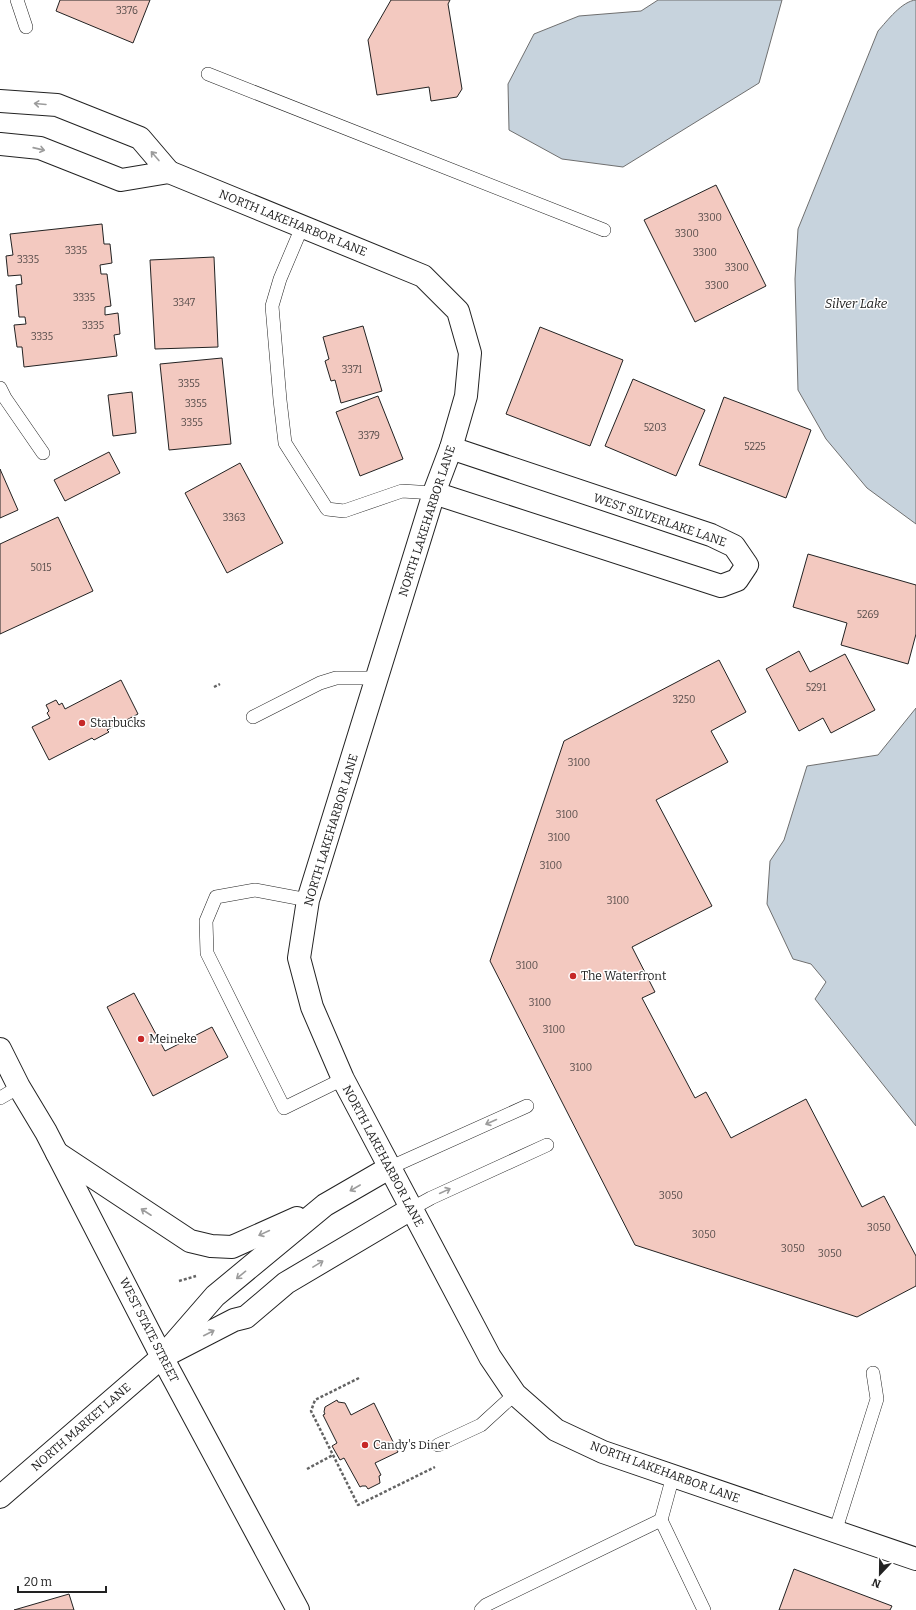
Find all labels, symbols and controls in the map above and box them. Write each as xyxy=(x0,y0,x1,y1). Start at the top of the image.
house number: 3376 xyxy=(116,5,138,17)
one-way arrow xyxy=(34,100,47,107)
one-way arrow xyxy=(32,146,45,153)
one-way arrow xyxy=(151,150,160,161)
street label: NORTH LAKEHARBOR LANE xyxy=(217,187,369,259)
house number: 3300 xyxy=(698,212,722,224)
house number: 3300 xyxy=(675,228,699,240)
house number: 3335 xyxy=(65,245,87,257)
house number: 3300 xyxy=(693,247,717,259)
house number: 3335 xyxy=(17,254,39,266)
house number: 3300 xyxy=(725,262,749,274)
house number: 3300 xyxy=(705,280,729,292)
house number: 3335 xyxy=(73,292,95,304)
water label: Silver Lake xyxy=(825,296,888,311)
house number: 3347 xyxy=(173,297,195,309)
house number: 3335 xyxy=(82,320,104,332)
house number: 3335 xyxy=(31,331,53,343)
house number: 3371 xyxy=(342,364,362,376)
house number: 3355 xyxy=(178,378,200,390)
house number: 3355 xyxy=(185,398,207,410)
house number: 3355 xyxy=(181,417,203,429)
house number: 5203 xyxy=(644,422,667,434)
house number: 3379 xyxy=(358,430,380,442)
house number: 5225 xyxy=(744,441,766,453)
street label: NORTH LAKEHARBOR LANE xyxy=(396,444,458,598)
street label: WEST SILVERLAKE LANE xyxy=(591,491,729,549)
house number: 3363 xyxy=(223,512,246,524)
house number: 5015 xyxy=(30,562,52,574)
house number: 5269 xyxy=(857,609,879,621)
house number: 5291 xyxy=(806,682,826,694)
house number: 3250 xyxy=(673,694,695,706)
place label: Starbucks xyxy=(90,716,146,730)
marker: Starbucks xyxy=(77,718,87,728)
street label: NORTH LAKEHARBOR LANE xyxy=(301,752,361,908)
house number: 3100 xyxy=(568,757,590,769)
house number: 3100 xyxy=(556,809,578,821)
house number: 3100 xyxy=(548,832,570,844)
house number: 3100 xyxy=(540,860,562,872)
house number: 3100 xyxy=(607,895,629,907)
house number: 3100 xyxy=(516,960,538,972)
place label: The Waterfront xyxy=(581,969,667,983)
marker: The Waterfront xyxy=(568,971,578,981)
house number: 3100 xyxy=(529,997,551,1009)
house number: 3100 xyxy=(543,1024,565,1036)
place label: Meineke xyxy=(149,1032,197,1046)
marker: Meineke xyxy=(136,1034,146,1044)
house number: 3100 xyxy=(570,1062,592,1074)
street label: NORTH LAKEHARBOR LANE xyxy=(340,1083,426,1229)
one-way arrow xyxy=(485,1119,497,1126)
one-way arrow xyxy=(349,1184,361,1192)
one-way arrow xyxy=(439,1187,451,1194)
house number: 3050 xyxy=(659,1190,683,1202)
one-way arrow xyxy=(141,1208,152,1216)
house number: 3050 xyxy=(867,1222,891,1234)
house number: 3050 xyxy=(692,1229,716,1241)
one-way arrow xyxy=(259,1230,271,1237)
house number: 3050 xyxy=(781,1243,805,1255)
house number: 3050 xyxy=(818,1248,842,1260)
one-way arrow xyxy=(312,1259,324,1267)
one-way arrow xyxy=(235,1270,246,1279)
street label: WEST STATE STREET xyxy=(117,1275,181,1385)
one-way arrow xyxy=(203,1329,215,1336)
street label: NORTH MARKET LANE xyxy=(28,1380,134,1474)
place label: Candy's Diner xyxy=(373,1438,450,1452)
street label: NORTH LAKEHARBOR LANE xyxy=(588,1438,742,1506)
marker: Candy's Diner xyxy=(360,1440,370,1450)
north arrow xyxy=(860,1554,900,1594)
scale bar xyxy=(18,1568,106,1594)
text: 20 m xyxy=(24,1575,53,1589)
text: N xyxy=(870,1575,883,1590)

